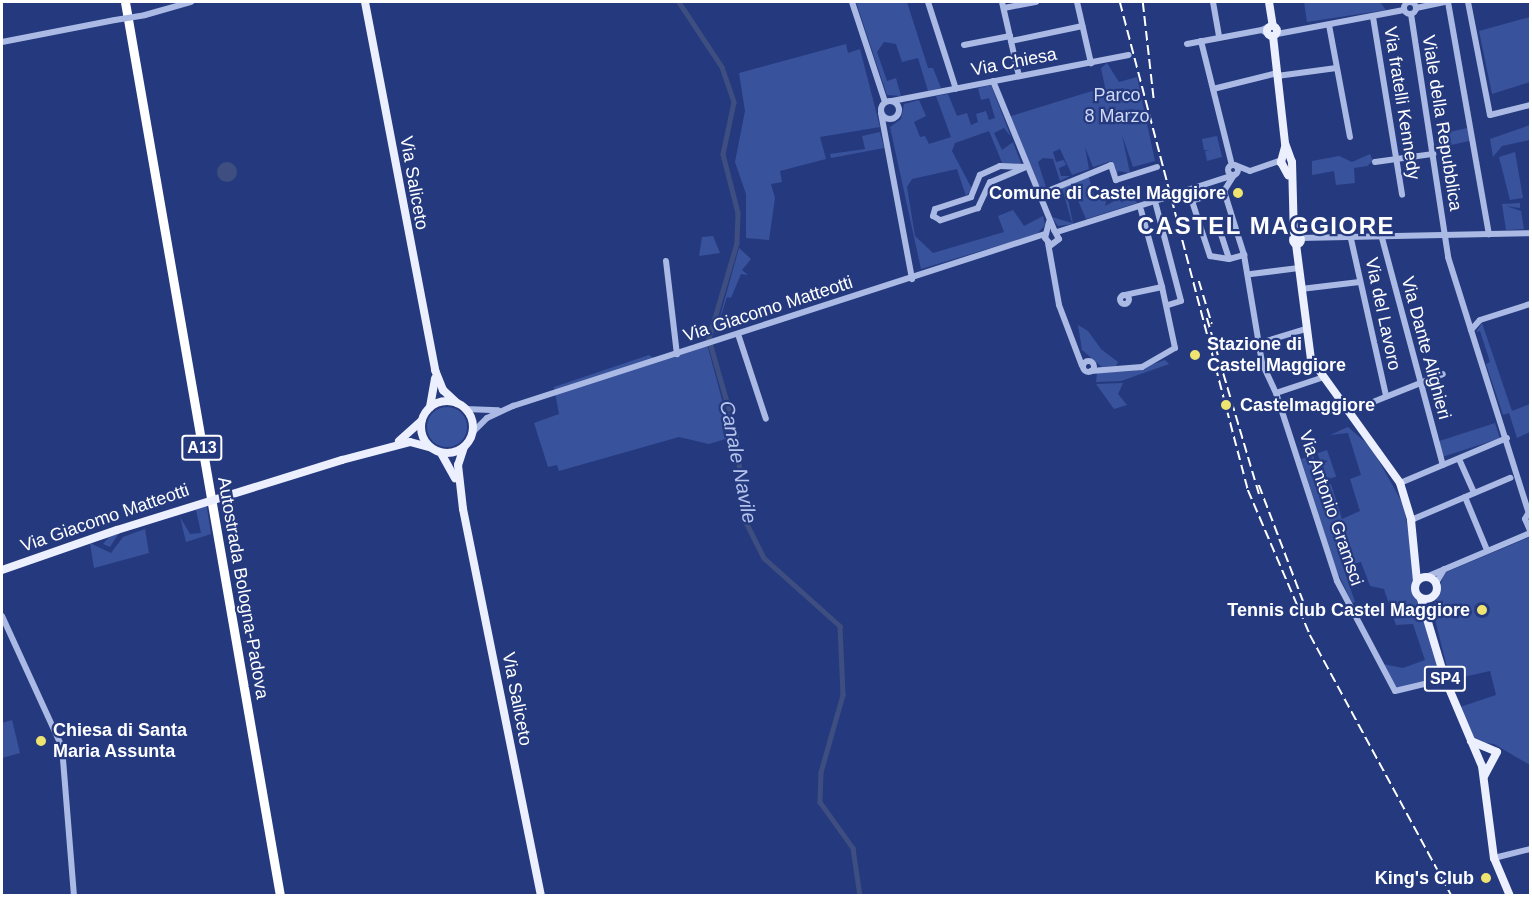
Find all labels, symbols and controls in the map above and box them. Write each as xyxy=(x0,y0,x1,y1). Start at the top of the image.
street label: Via fratelli Kennedy xyxy=(1379,25,1425,181)
street label: Viale della Repubblica xyxy=(1417,34,1467,212)
street label: Via Chiesa xyxy=(969,43,1059,81)
park label: Parco 8 Marzo xyxy=(1084,85,1150,128)
street label: Via Saliceto xyxy=(395,134,433,232)
place label: Comune di Castel Maggiore xyxy=(989,182,1226,204)
marker: Comune di Castel Maggiore xyxy=(1231,186,1245,200)
district label: CASTEL MAGGIORE xyxy=(1137,212,1395,240)
street label: Via del Lavoro xyxy=(1361,256,1405,372)
street label: Via Giacomo Matteotti xyxy=(681,271,855,347)
street label: Via Dante Alighieri xyxy=(1396,274,1456,422)
place label: Stazione di Castel Maggiore xyxy=(1207,334,1346,376)
marker: Stazione di Castel Maggiore xyxy=(1188,348,1202,362)
place label: Castelmaggiore xyxy=(1240,394,1375,416)
marker: Castelmaggiore xyxy=(1217,396,1235,414)
water label: Canale Navile xyxy=(714,399,762,525)
street label: Via Antonio Gramsci xyxy=(1294,427,1368,589)
road number: A13 xyxy=(181,435,223,461)
street label: Autostrada Bologna-Padova xyxy=(213,475,273,701)
street label: Via Giacomo Matteotti xyxy=(18,479,192,557)
place label: Tennis club Castel Maggiore xyxy=(1227,599,1470,621)
marker: Tennis club Castel Maggiore xyxy=(1475,603,1489,617)
street label: Via Saliceto xyxy=(497,650,537,748)
road number: SP4 xyxy=(1422,666,1468,692)
place label: Chiesa di Santa Maria Assunta xyxy=(53,720,187,762)
marker: Chiesa di Santa Maria Assunta xyxy=(34,734,48,748)
place label: King's Club xyxy=(1375,867,1474,889)
marker: King's Club xyxy=(1479,871,1493,885)

